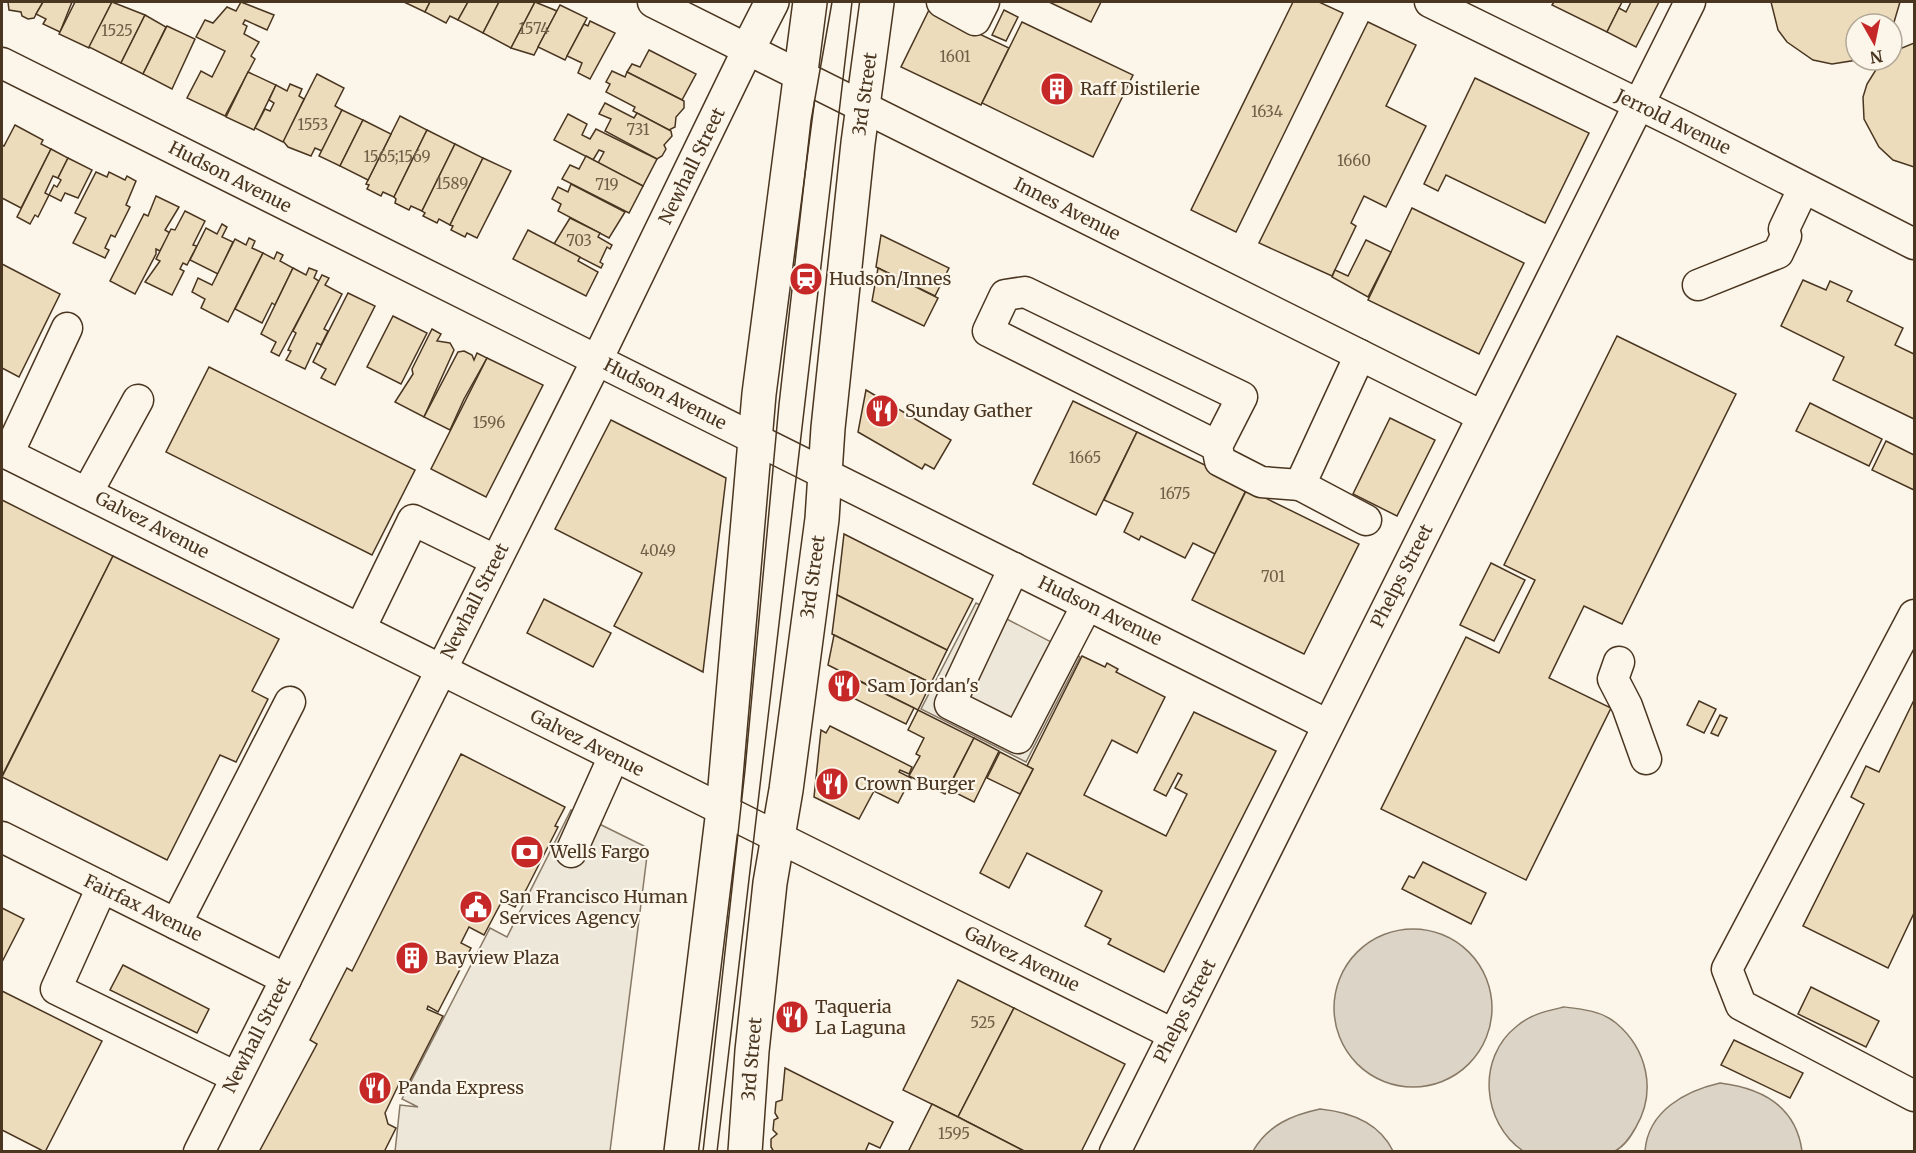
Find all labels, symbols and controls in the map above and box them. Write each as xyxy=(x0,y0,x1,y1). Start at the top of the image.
north arrow xyxy=(1844,12,1904,72)
house number: 1574 xyxy=(519,19,549,38)
house number: 1525 xyxy=(101,21,133,40)
text: N xyxy=(1868,46,1884,68)
house number: 1601 xyxy=(939,47,971,66)
street label: 3rd Street xyxy=(847,51,882,137)
building icon: Raff Distilerie xyxy=(1039,71,1075,107)
place label: Raff Distilerie xyxy=(1080,77,1200,100)
street label: Jerrold Avenue xyxy=(1611,83,1735,159)
house number: 1634 xyxy=(1251,102,1283,121)
street label: Newhall Street xyxy=(653,104,730,228)
house number: 1553 xyxy=(298,115,328,134)
house number: 731 xyxy=(626,120,650,139)
street label: Hudson Avenue xyxy=(165,136,296,217)
house number: 1565;1569 xyxy=(363,147,431,166)
house number: 1660 xyxy=(1337,151,1371,170)
street label: Innes Avenue xyxy=(1010,172,1124,245)
house number: 1589 xyxy=(436,174,468,193)
house number: 719 xyxy=(595,175,619,194)
house number: 703 xyxy=(566,231,592,250)
station icon: Hudson/Innes xyxy=(788,261,824,297)
place label: Hudson/Innes xyxy=(829,267,952,290)
street label: Hudson Avenue xyxy=(600,353,731,434)
restaurant icon: Sunday Gather xyxy=(864,393,900,429)
place label: Sunday Gather xyxy=(905,399,1033,422)
house number: 1596 xyxy=(473,413,505,432)
house number: 1665 xyxy=(1069,448,1101,467)
house number: 1675 xyxy=(1160,484,1190,503)
street label: Galvez Avenue xyxy=(91,486,213,563)
street label: Phelps Street xyxy=(1366,520,1438,632)
street label: 3rd Street xyxy=(795,534,830,620)
street label: Newhall Street xyxy=(435,539,514,663)
house number: 4049 xyxy=(640,541,676,560)
house number: 701 xyxy=(1261,567,1285,586)
street label: Hudson Avenue xyxy=(1035,571,1166,650)
restaurant icon: Sam Jordan's xyxy=(826,668,862,704)
place label: Sam Jordan's xyxy=(867,674,979,697)
street label: Galvez Avenue xyxy=(526,704,648,781)
restaurant icon: Crown Burger xyxy=(814,766,850,802)
place label: Crown Burger xyxy=(855,772,975,795)
bank icon: Wells Fargo xyxy=(509,834,545,870)
place label: Wells Fargo xyxy=(549,840,650,863)
street label: Fairfax Avenue xyxy=(80,869,206,946)
place label: San Francisco Human Services Agency xyxy=(499,885,688,929)
public building icon: San Francisco Human Services Agency xyxy=(458,889,494,925)
street label: Galvez Avenue xyxy=(961,921,1083,996)
building icon: Bayview Plaza xyxy=(394,940,430,976)
place label: Bayview Plaza xyxy=(435,946,560,969)
street label: Phelps Street xyxy=(1149,955,1221,1067)
street label: Newhall Street xyxy=(217,973,296,1097)
place label: Taqueria La Laguna xyxy=(815,995,906,1039)
restaurant icon: Taqueria La Laguna xyxy=(774,999,810,1035)
house number: 525 xyxy=(970,1013,996,1032)
street label: 3rd Street xyxy=(736,1016,767,1102)
restaurant icon: Panda Express xyxy=(357,1070,393,1106)
place label: Panda Express xyxy=(398,1076,524,1099)
house number: 1595 xyxy=(938,1124,970,1143)

